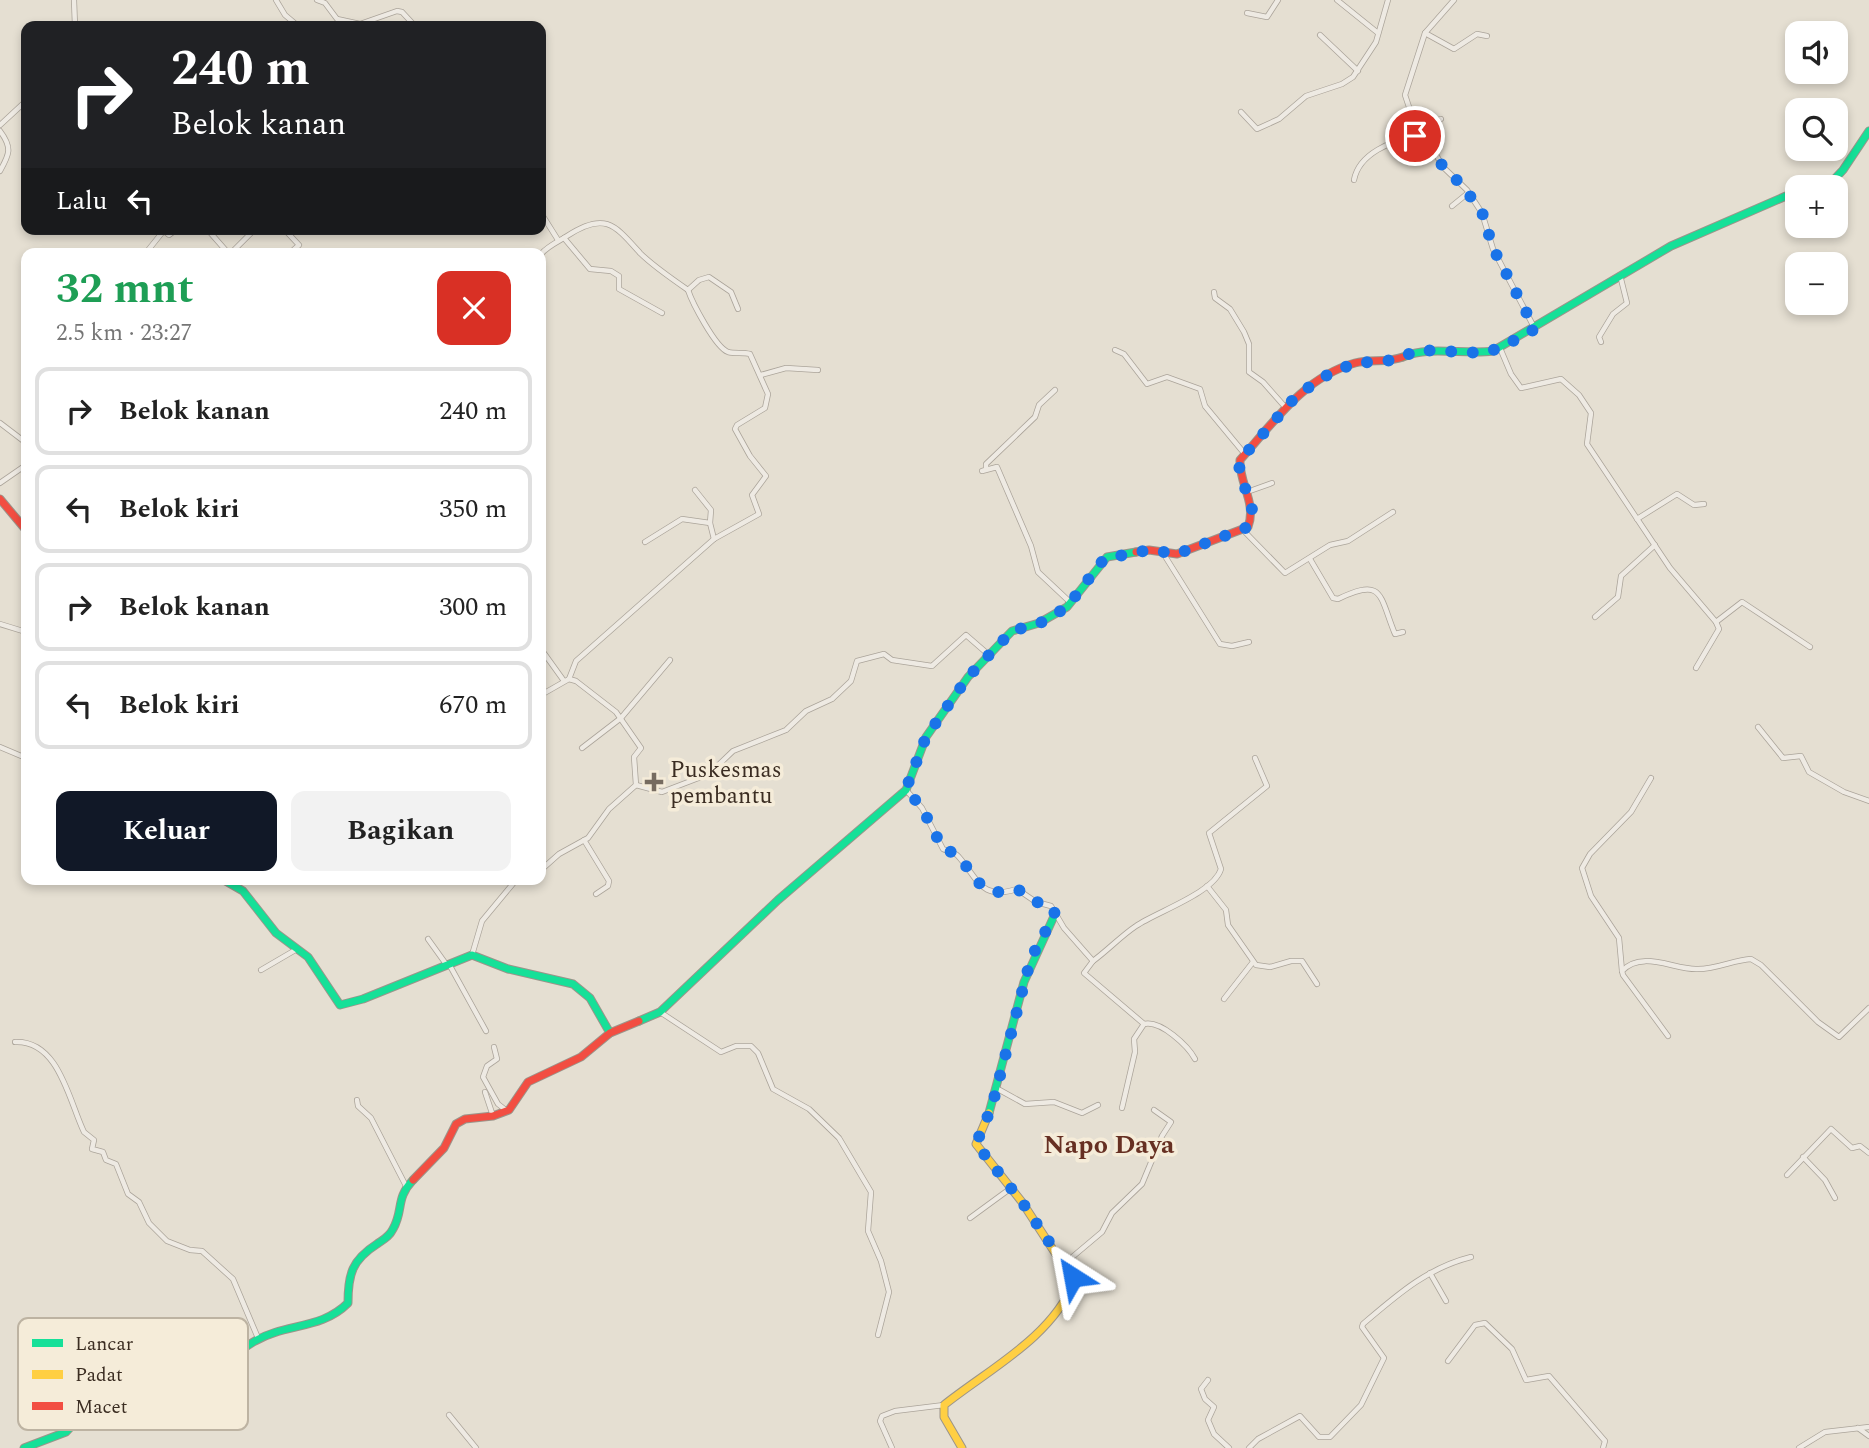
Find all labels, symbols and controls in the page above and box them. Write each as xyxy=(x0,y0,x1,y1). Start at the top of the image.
map controls xyxy=(1785,21,1848,315)
button: sound xyxy=(1785,21,1848,84)
text: 240 m xyxy=(171,32,310,107)
icon: right xyxy=(56,49,147,140)
button: search xyxy=(1785,98,1848,161)
text: Belok kanan xyxy=(171,100,346,149)
pin xyxy=(1385,106,1445,166)
icon: arrive xyxy=(1396,117,1434,155)
button: + xyxy=(1785,175,1848,238)
text: Lalu xyxy=(56,181,107,221)
icon: left xyxy=(121,182,159,220)
button: − xyxy=(1785,252,1848,315)
text: 32 mnt xyxy=(56,258,194,321)
button: close xyxy=(437,271,511,345)
text: 2.5 km · 23:27 xyxy=(56,316,192,351)
text: Belok kanan xyxy=(119,391,270,431)
text: 240 m xyxy=(439,391,507,431)
icon: right xyxy=(60,392,98,430)
text: Belok kiri xyxy=(119,489,239,529)
text: 350 m xyxy=(439,489,507,529)
icon: left xyxy=(60,490,98,528)
text: Belok kanan xyxy=(119,587,270,627)
text: 300 m xyxy=(439,587,507,627)
icon: right xyxy=(60,588,98,626)
text: Belok kiri xyxy=(119,685,239,725)
text: 670 m xyxy=(439,685,507,725)
icon: left xyxy=(60,686,98,724)
place label: Puskesmas pembantu xyxy=(670,753,782,814)
marker: Puskesmas pembantu xyxy=(644,772,664,792)
button: Keluar xyxy=(56,791,277,871)
button: Bagikan xyxy=(291,791,511,871)
district label: Napo Daya xyxy=(1044,1125,1175,1165)
position arrow xyxy=(1036,1240,1110,1314)
legend xyxy=(18,1318,248,1430)
text: Lancar xyxy=(75,1330,134,1359)
text: Padat xyxy=(75,1361,123,1390)
text: Macet xyxy=(75,1393,128,1422)

